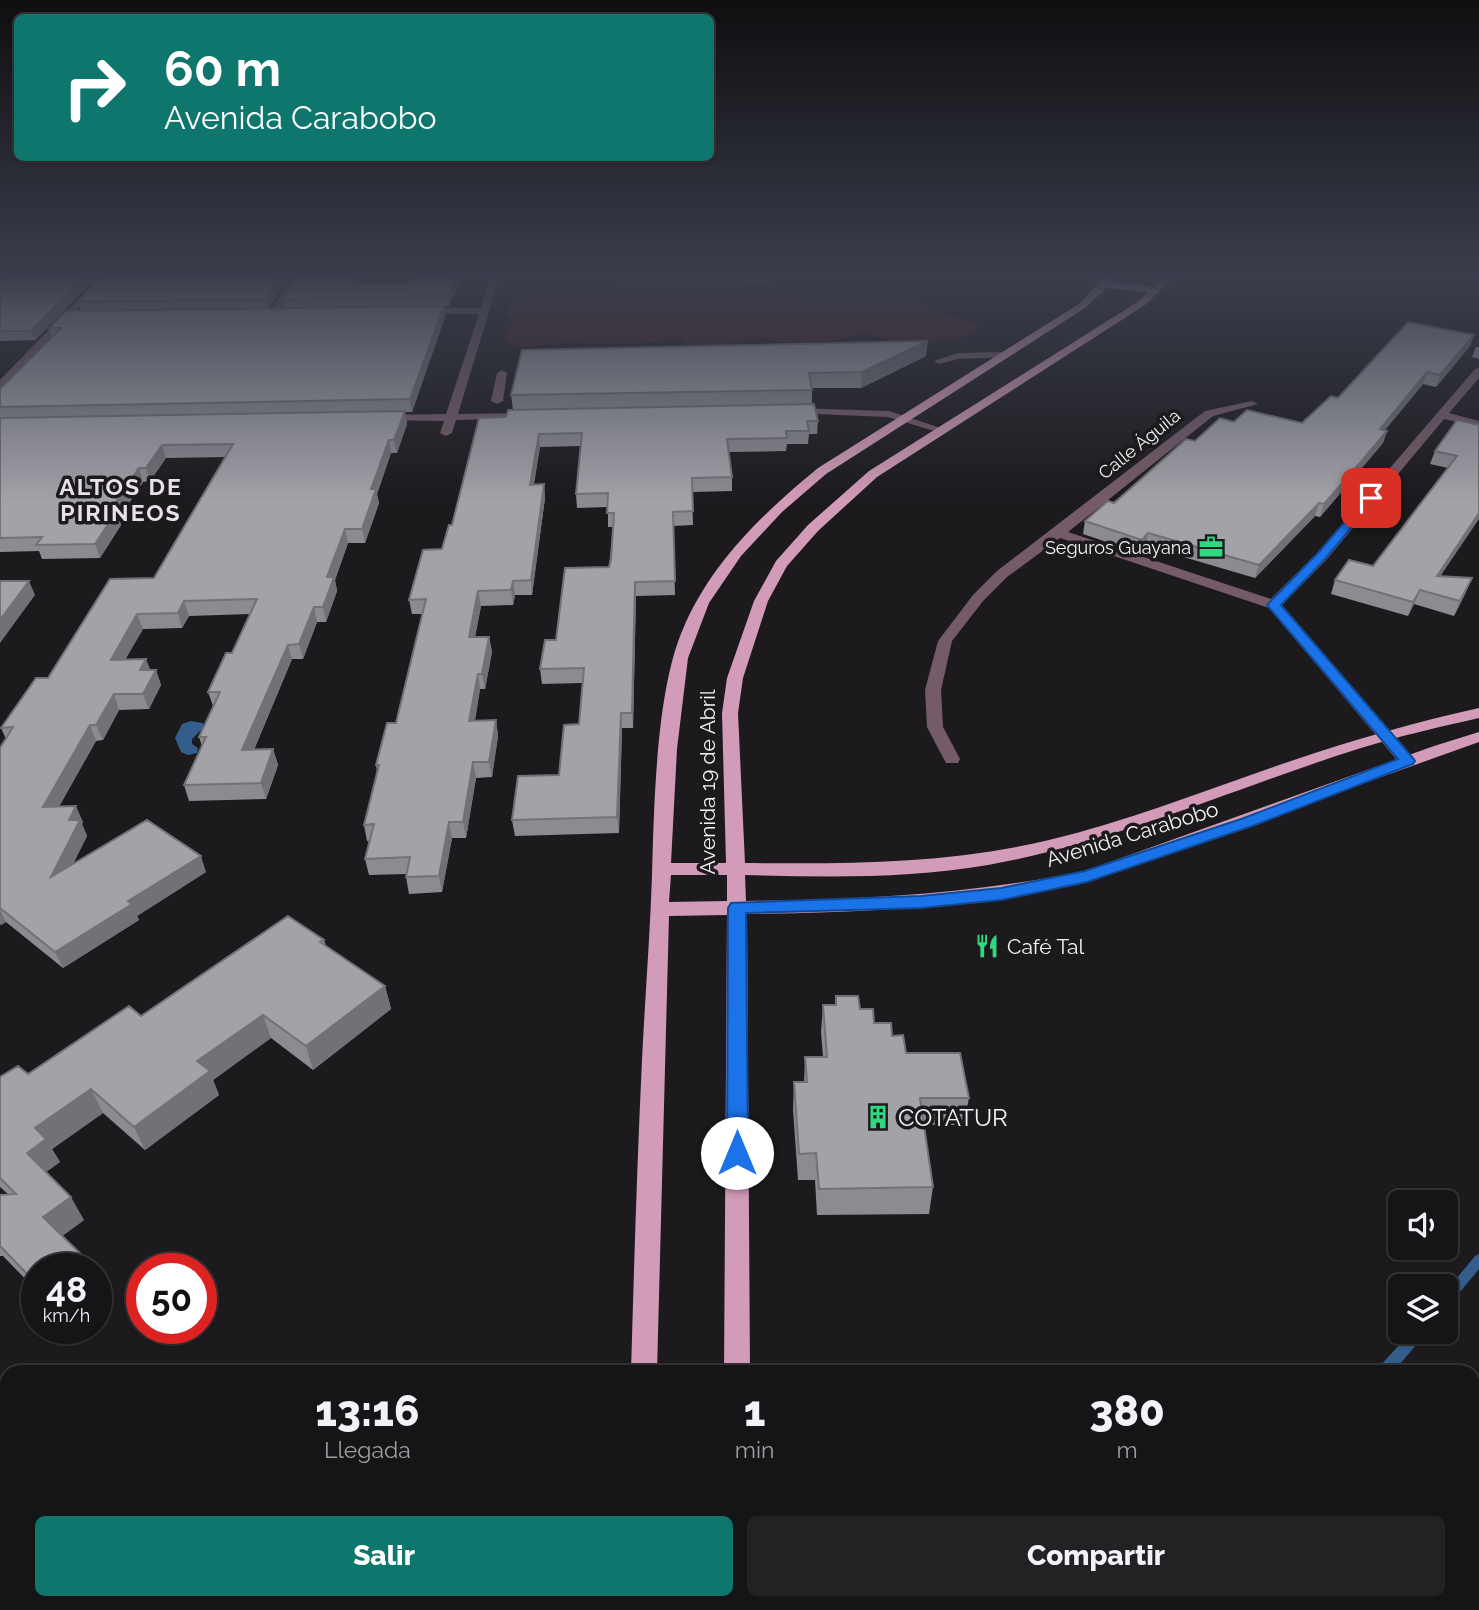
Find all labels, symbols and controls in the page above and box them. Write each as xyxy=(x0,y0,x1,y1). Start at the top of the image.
text: 60 m xyxy=(164,40,281,97)
icon: right xyxy=(49,42,140,133)
text: Avenida Carabobo xyxy=(164,99,437,136)
street label: Calle Águila xyxy=(1093,404,1184,483)
pin xyxy=(1341,468,1401,528)
district label: ALTOS DE PIRINEOS xyxy=(59,473,183,526)
icon: arrive xyxy=(1352,479,1390,517)
office icon: Seguros Guayana xyxy=(1197,533,1225,561)
place label: Seguros Guayana xyxy=(1045,537,1191,558)
street label: Avenida 19 de Abril xyxy=(695,689,720,874)
street label: Avenida Carabobo xyxy=(1043,796,1221,872)
restaurant icon: Café Tal xyxy=(973,932,1001,960)
place label: Café Tal xyxy=(1007,934,1084,959)
building icon: COTATUR xyxy=(864,1103,892,1131)
place label: COTATUR xyxy=(898,1103,1008,1132)
position arrow xyxy=(700,1116,774,1190)
map controls xyxy=(1388,1190,1458,1344)
button: sound xyxy=(1388,1190,1458,1260)
speed limit sign: 50 xyxy=(126,1253,217,1344)
text: 48 xyxy=(46,1269,87,1310)
button: layers xyxy=(1388,1274,1458,1344)
text: km/h xyxy=(43,1305,90,1326)
text: 13:16 xyxy=(315,1387,420,1436)
text: 1 xyxy=(744,1387,766,1436)
text: 380 xyxy=(1090,1387,1165,1436)
text: Llegada xyxy=(324,1436,411,1463)
text: min xyxy=(735,1436,774,1463)
text: m xyxy=(1117,1436,1138,1463)
button: Salir xyxy=(35,1516,733,1596)
button: Compartir xyxy=(747,1516,1445,1596)

